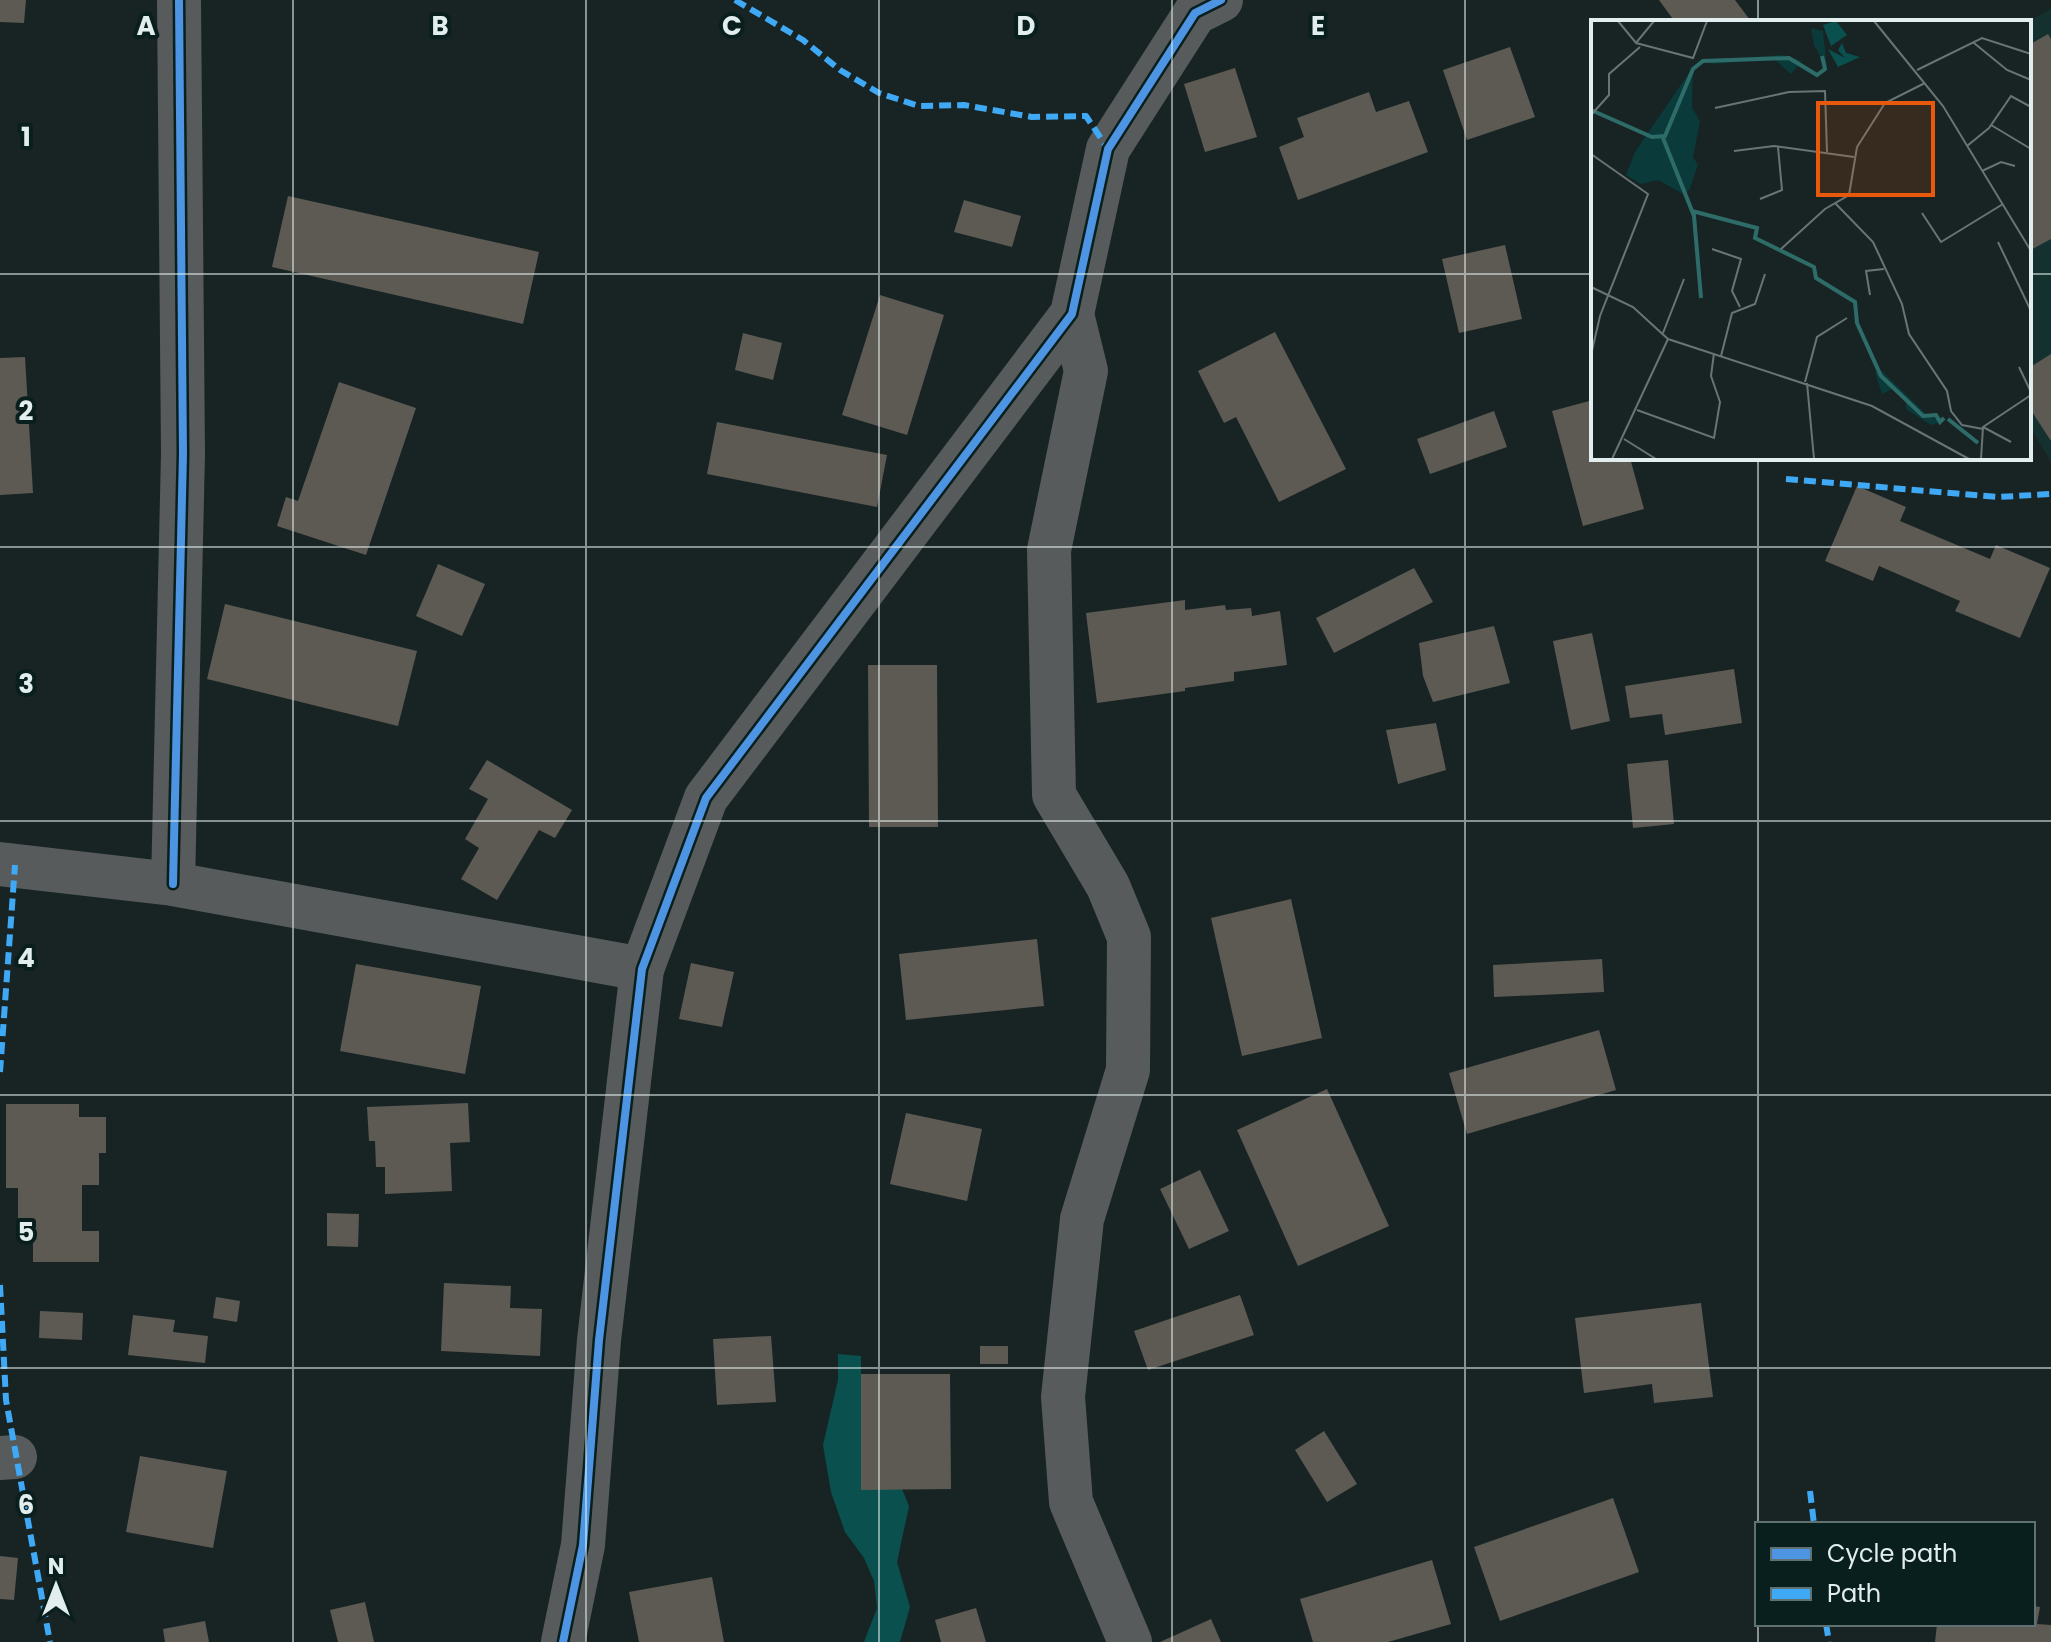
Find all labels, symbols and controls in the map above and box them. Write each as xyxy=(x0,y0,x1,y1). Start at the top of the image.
text: A xyxy=(136,8,156,44)
text: B xyxy=(431,8,449,44)
text: C xyxy=(722,8,742,44)
text: D xyxy=(1017,8,1036,44)
text: E xyxy=(1311,8,1325,44)
inset map xyxy=(1591,20,2031,460)
text: 1 xyxy=(21,119,31,155)
text: 2 xyxy=(19,393,34,429)
text: 3 xyxy=(18,666,34,702)
text: 4 xyxy=(17,940,35,976)
text: 5 xyxy=(18,1214,34,1250)
text: 6 xyxy=(18,1487,34,1523)
legend xyxy=(1755,1522,2035,1626)
text: Cycle path xyxy=(1827,1537,1957,1570)
north arrow xyxy=(16,1546,96,1626)
text: N xyxy=(48,1551,64,1582)
text: Path xyxy=(1827,1577,1881,1610)

